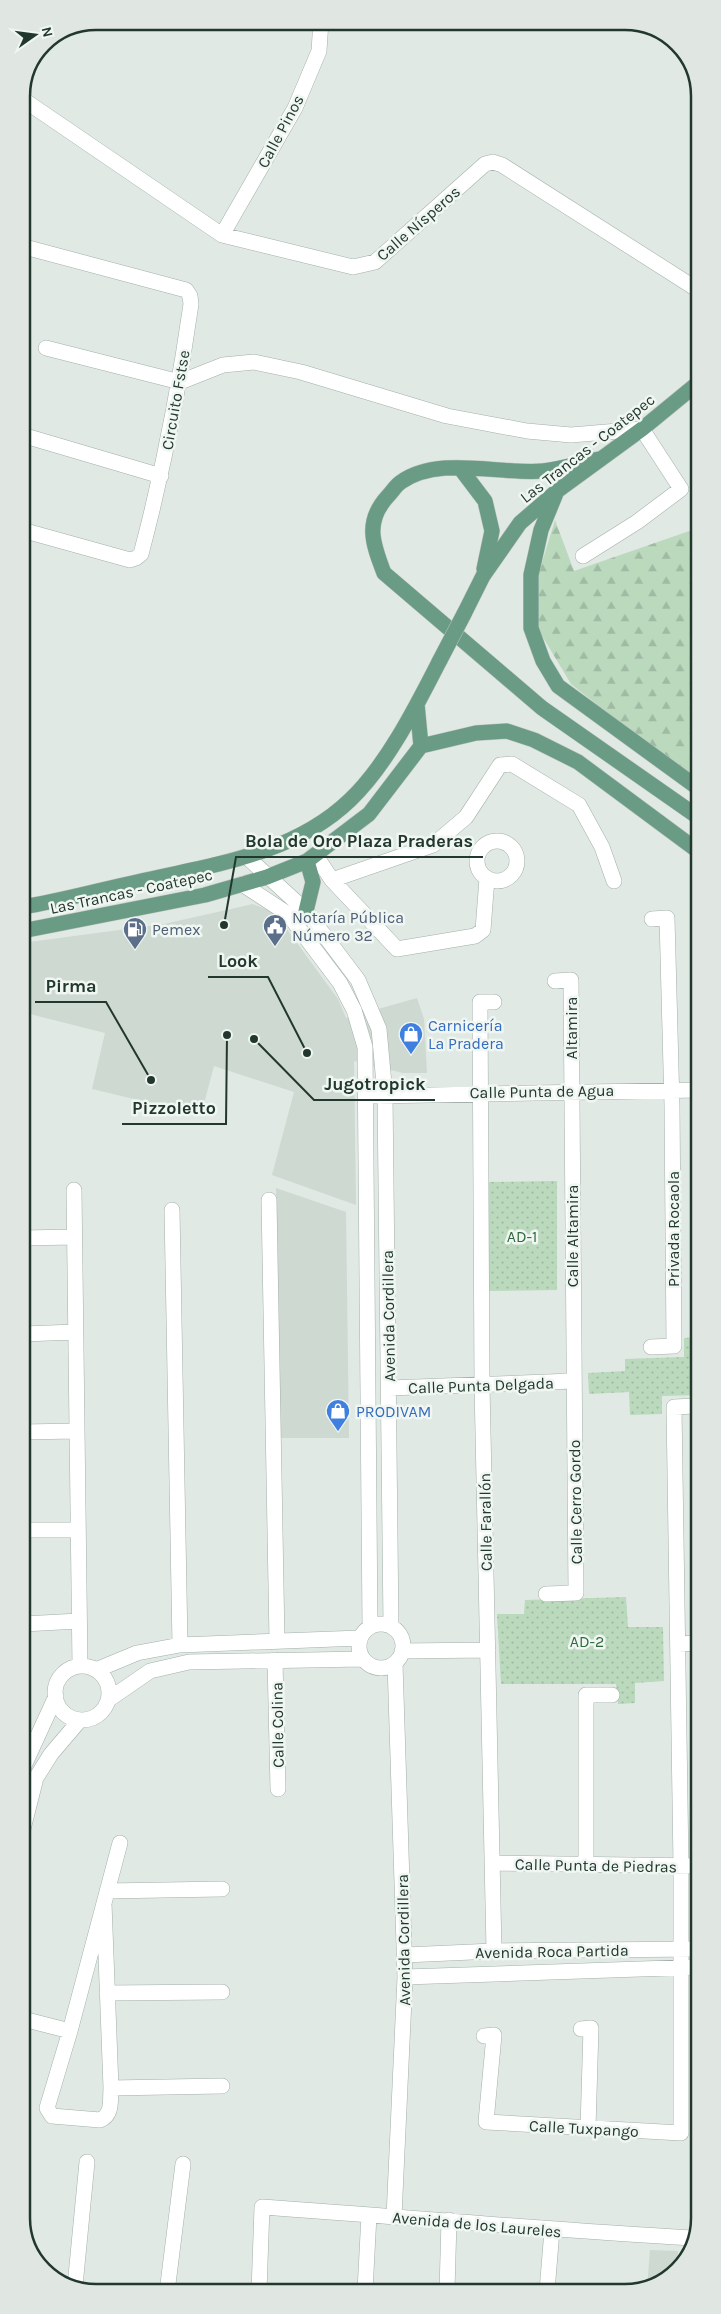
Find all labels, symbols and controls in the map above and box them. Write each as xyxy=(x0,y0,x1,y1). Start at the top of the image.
north arrow xyxy=(10,10,60,60)
text: N xyxy=(38,25,57,39)
street label: Calle Pinos xyxy=(253,91,308,171)
street label: Calle Nísperos xyxy=(373,182,464,265)
street label: Circuito Fstse xyxy=(157,349,194,452)
street label: Las Trancas - Coatepec xyxy=(516,390,658,507)
callout: Bola de Oro Plaza Praderas xyxy=(236,824,483,857)
text: Bola de Oro Plaza Praderas xyxy=(245,830,473,852)
street label: Las Trancas - Coatepec xyxy=(48,865,214,918)
place label: Notaría Pública Número 32 xyxy=(292,908,404,945)
public building icon: Notaría Pública Número 32 xyxy=(262,913,288,947)
fuel station icon: Pemex xyxy=(122,916,148,950)
place label: Pemex xyxy=(152,920,200,939)
callout: Look xyxy=(208,944,268,977)
text: Look xyxy=(218,950,258,972)
callout: Pirma xyxy=(35,969,106,1002)
text: Pirma xyxy=(45,975,97,997)
street label: Altamira xyxy=(562,997,581,1059)
place label: Carnicería La Pradera xyxy=(428,1016,504,1053)
shop icon: Carnicería La Pradera xyxy=(398,1021,424,1055)
callout: Jugotropick xyxy=(314,1067,435,1100)
text: Jugotropick xyxy=(324,1073,426,1095)
street label: Calle Punta de Agua xyxy=(470,1081,614,1102)
callout: Pizzoletto xyxy=(122,1091,226,1124)
text: Pizzoletto xyxy=(132,1097,216,1119)
street label: Privada Rocaola xyxy=(664,1171,683,1287)
street label: Calle Altamira xyxy=(563,1185,582,1287)
park label: AD-1 xyxy=(507,1227,537,1246)
street label: Avenida Cordillera xyxy=(378,1250,399,1382)
street label: Calle Punta Delgada xyxy=(408,1373,554,1398)
shop icon: PRODIVAM xyxy=(325,1398,351,1432)
place label: PRODIVAM xyxy=(356,1402,431,1421)
street label: Calle Cerro Gordo xyxy=(565,1439,586,1565)
street label: Calle Farallón xyxy=(475,1473,496,1571)
park label: AD-2 xyxy=(570,1632,604,1651)
street label: Calle Colina xyxy=(267,1682,288,1768)
street label: Calle Punta de Piedras xyxy=(515,1855,677,1876)
street label: Avenida Cordillera xyxy=(393,1874,414,2006)
street label: Avenida Roca Partida xyxy=(475,1941,629,1962)
street label: Calle Tuxpango xyxy=(529,2116,639,2141)
street label: Avenida de los Laureles xyxy=(392,2208,562,2241)

